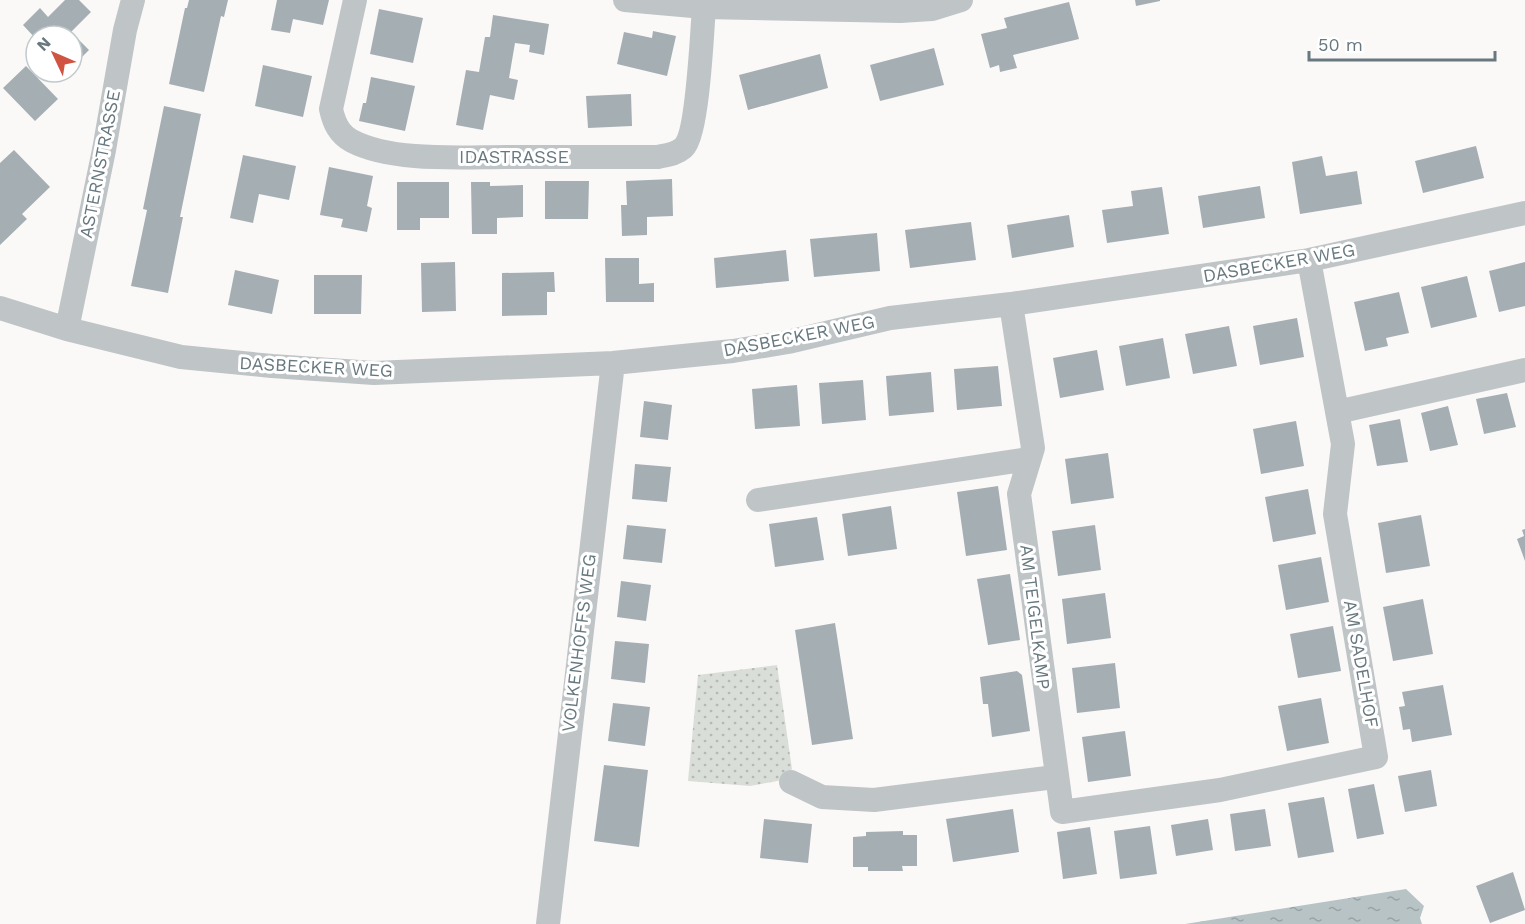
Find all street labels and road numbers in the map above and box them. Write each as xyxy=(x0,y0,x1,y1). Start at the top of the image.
street label: ASTERNSTRASSE xyxy=(75,88,124,240)
street label: IDASTRASSE xyxy=(459,146,569,167)
street label: DASBECKER WEG xyxy=(1201,239,1356,286)
street label: DASBECKER WEG xyxy=(721,311,876,360)
street label: DASBECKER WEG xyxy=(239,352,393,381)
street label: AM TEIGELKAMP xyxy=(1016,543,1055,691)
street label: VOLKENHOFFS WEG xyxy=(557,553,600,733)
street label: AM SADELHOF xyxy=(1340,598,1383,730)

